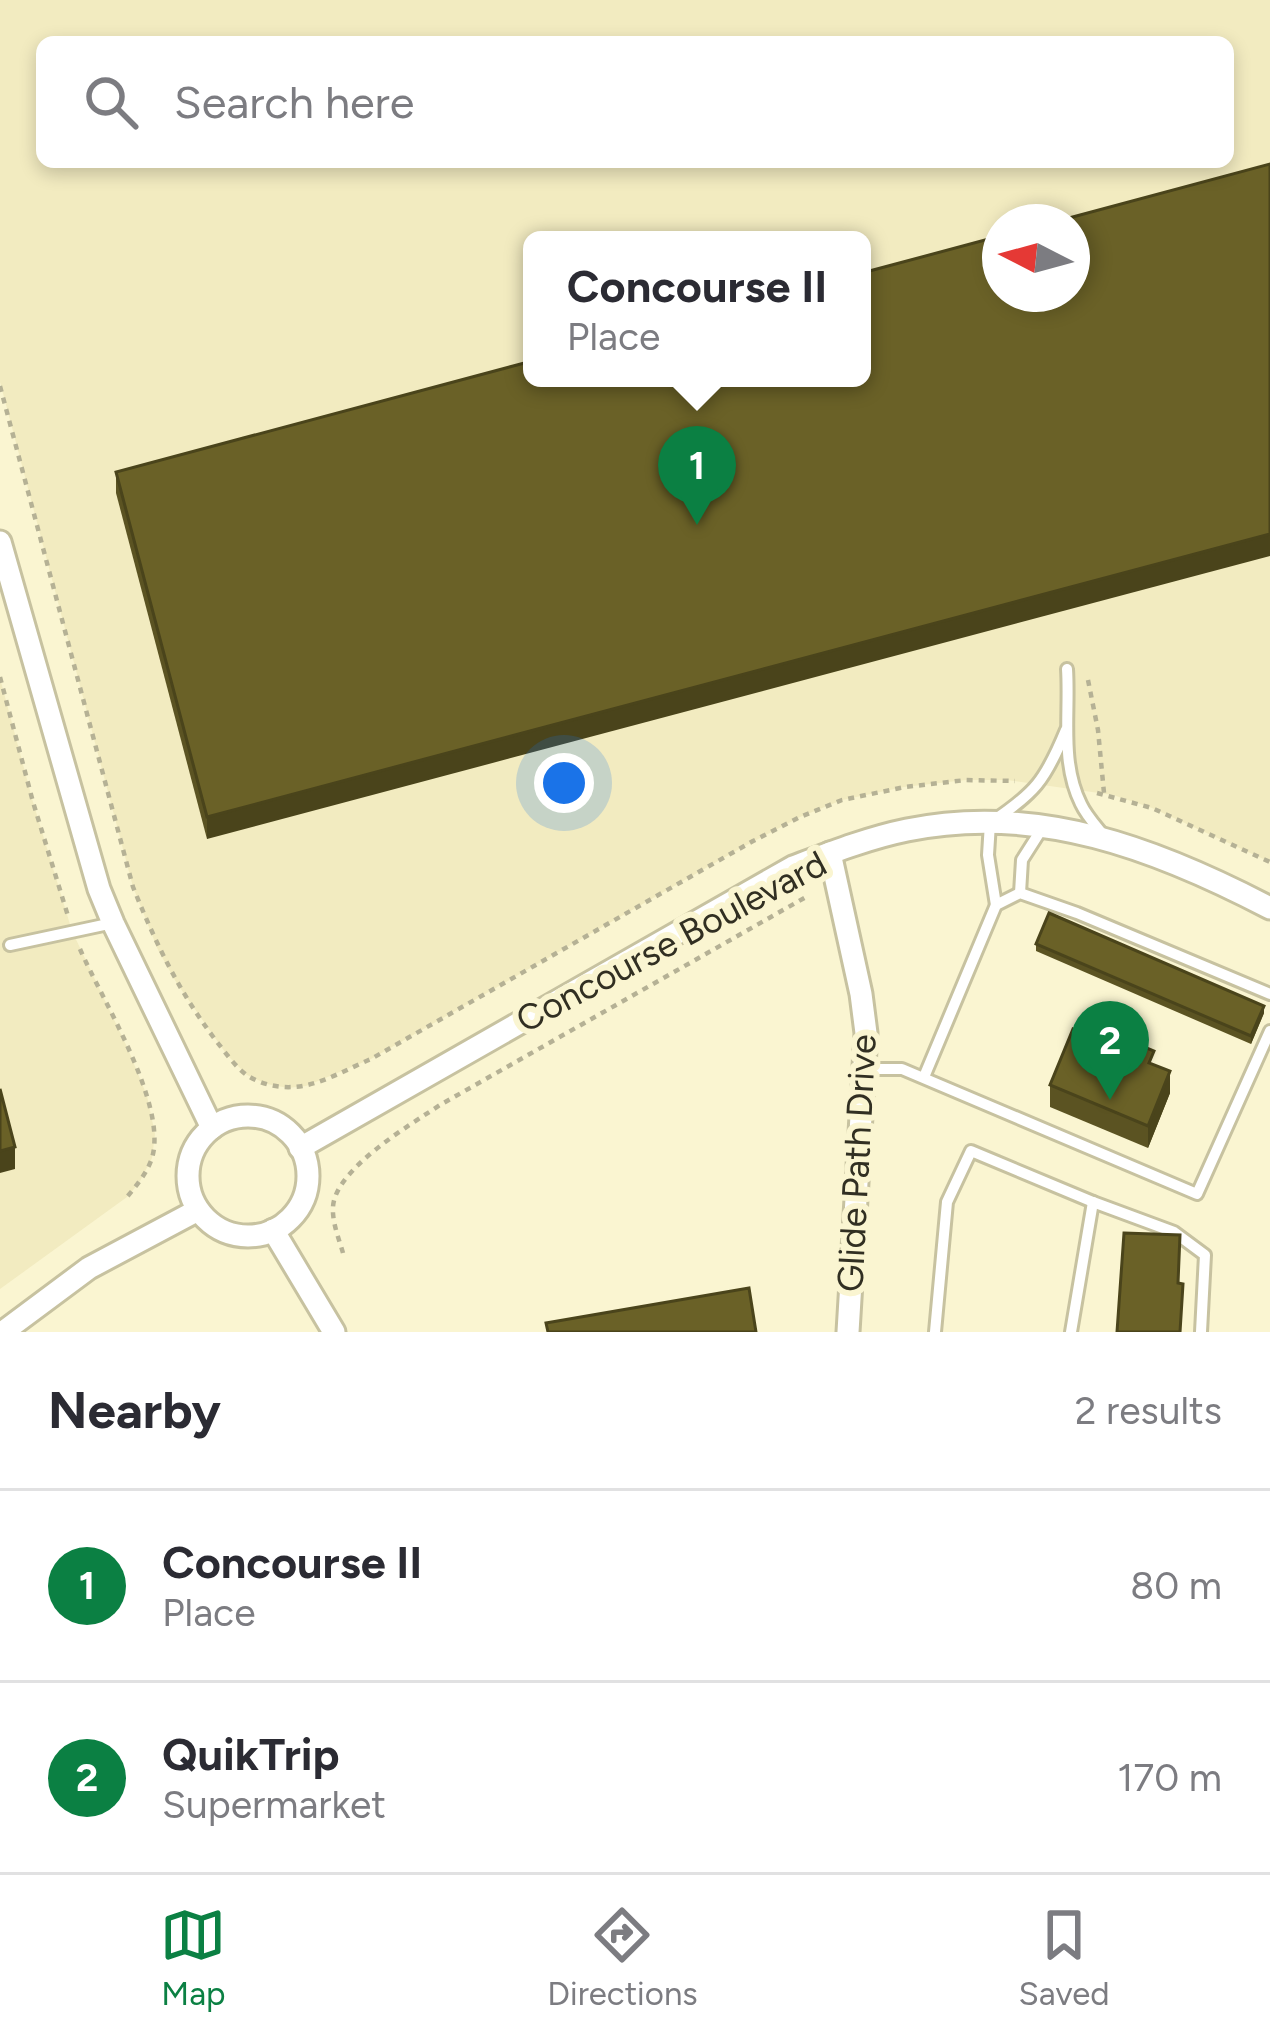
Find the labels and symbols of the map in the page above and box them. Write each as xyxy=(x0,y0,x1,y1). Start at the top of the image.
north arrow xyxy=(982,204,1090,312)
pin: 1 xyxy=(658,426,736,525)
your location xyxy=(534,753,594,813)
street label: Concourse Boulevard xyxy=(509,842,834,1041)
pin: 2 xyxy=(1071,1001,1149,1100)
street label: Glide Path Drive xyxy=(828,1033,885,1293)

